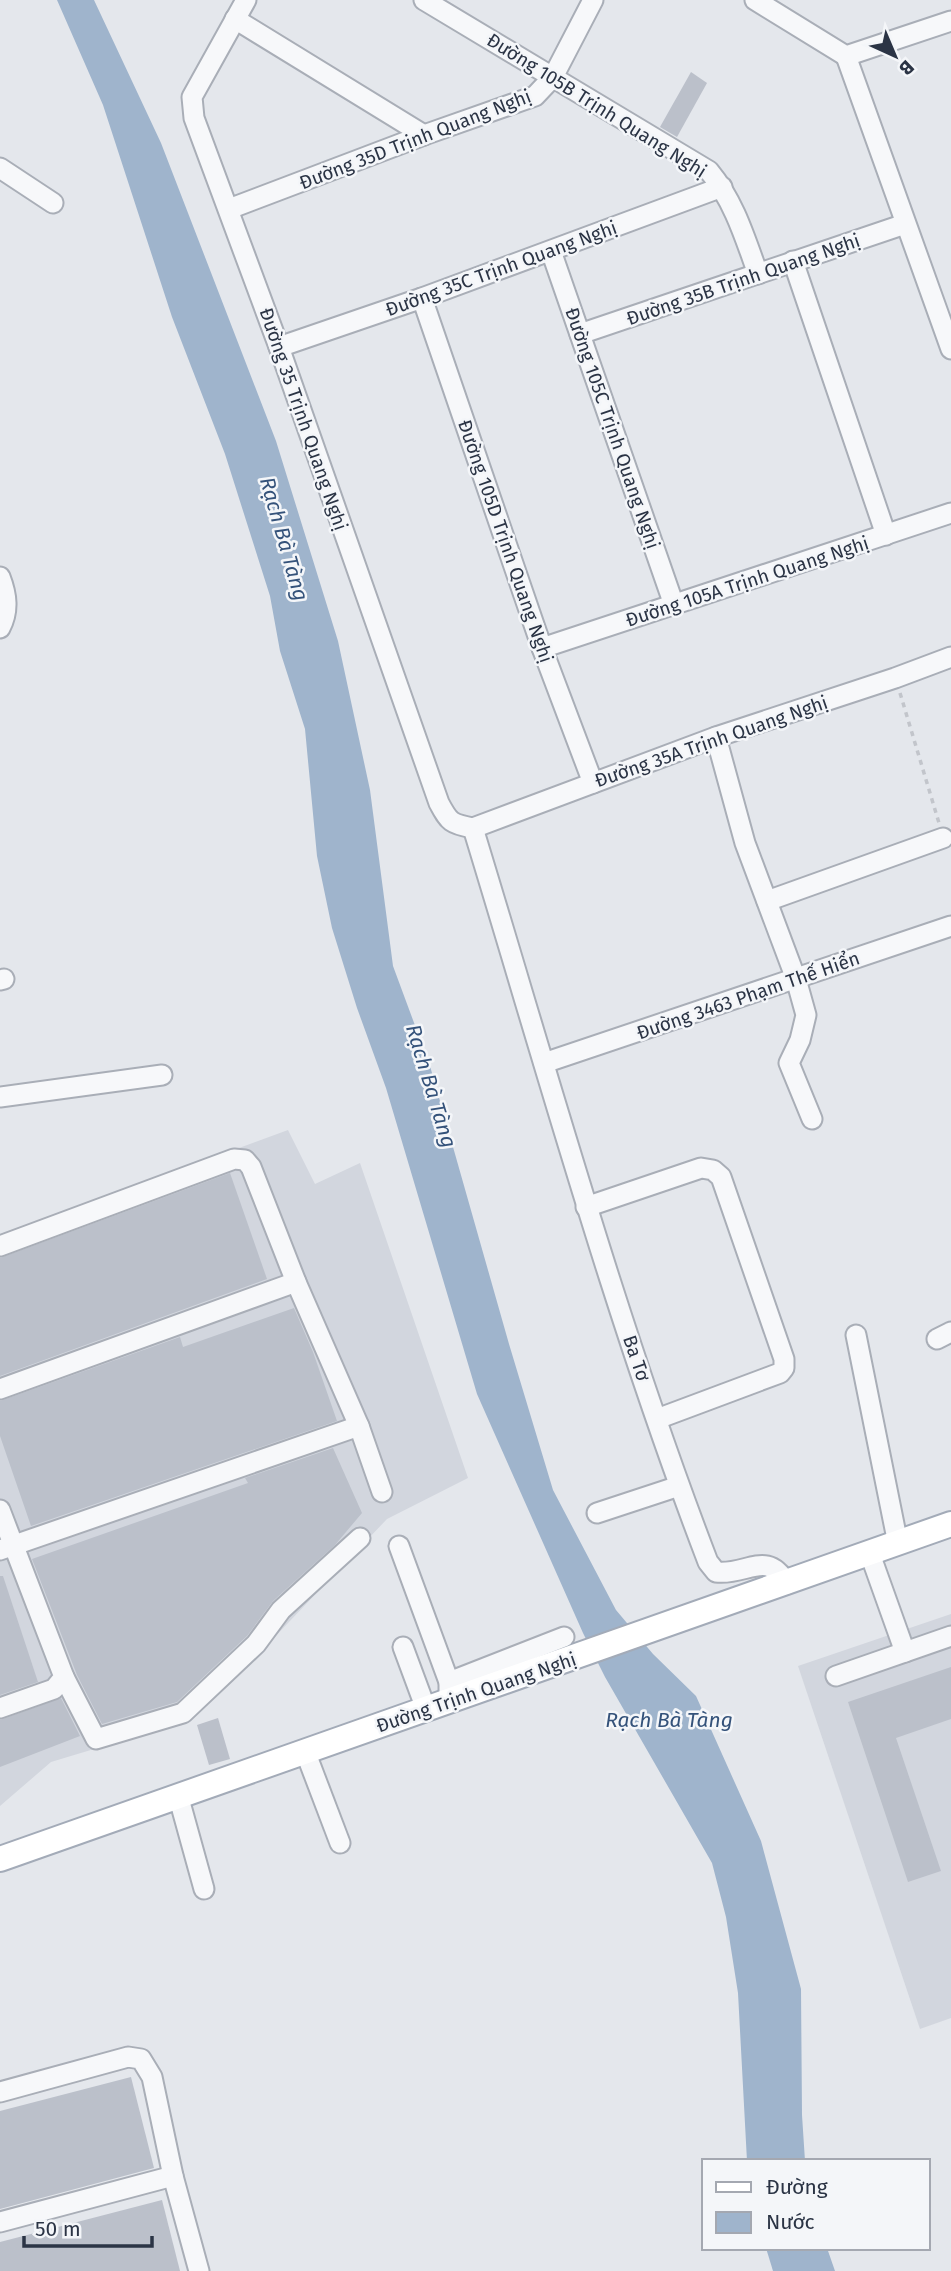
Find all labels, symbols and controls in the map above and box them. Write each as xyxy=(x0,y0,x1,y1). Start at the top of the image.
north arrow xyxy=(860,21,930,91)
street label: Đường 105B Trịnh Quang Nghị xyxy=(483,28,711,183)
text: B xyxy=(894,56,919,80)
street label: Đường 35D Trịnh Quang Nghị xyxy=(296,85,534,194)
street label: Đường 35C Trịnh Quang Nghị xyxy=(382,216,620,321)
street label: Đường 35B Trịnh Quang Nghị xyxy=(623,229,863,330)
street label: Đường 105C Trịnh Quang Nghị xyxy=(560,304,665,552)
street label: Đường 35 Trịnh Quang Nghị xyxy=(255,305,353,534)
street label: Đường 105D Trịnh Quang Nghị xyxy=(453,417,558,666)
water label: Rạch Bà Tàng xyxy=(254,474,314,604)
street label: Đường 105A Trịnh Quang Nghị xyxy=(623,531,872,632)
street label: Đường 35A Trịnh Quang Nghị xyxy=(592,691,831,792)
street label: Đường 3463 Phạm Thế Hiển xyxy=(634,946,863,1044)
water label: Rạch Bà Tàng xyxy=(400,1021,462,1151)
street label: Ba Tơ xyxy=(618,1332,655,1385)
street label: Đường Trịnh Quang Nghị xyxy=(373,1647,579,1738)
water label: Rạch Bà Tàng xyxy=(605,1707,733,1733)
legend xyxy=(702,2159,930,2250)
text: Đường xyxy=(766,2174,828,2200)
scale bar xyxy=(24,2204,152,2248)
text: Nước xyxy=(766,2209,815,2235)
text: 50 m xyxy=(35,2216,81,2242)

